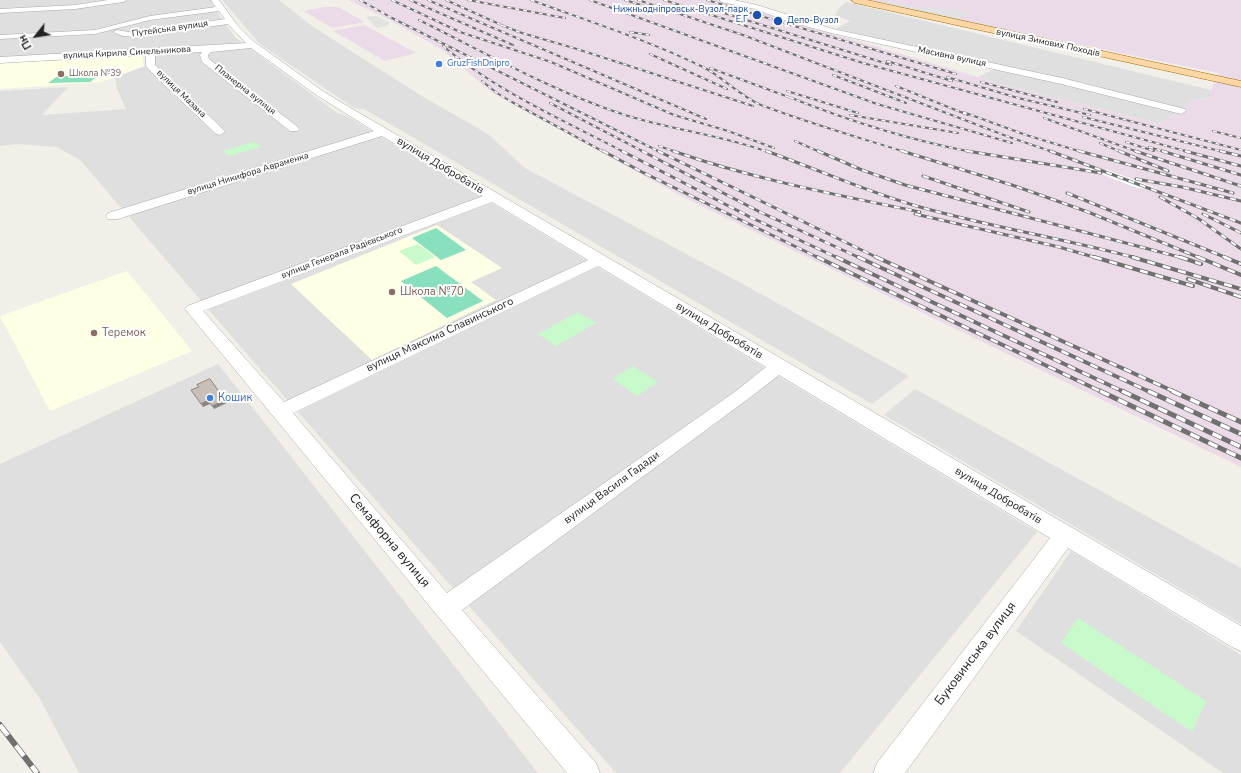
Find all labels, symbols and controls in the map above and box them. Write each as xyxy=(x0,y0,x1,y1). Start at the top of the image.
place label: Нижньодніпровськ-Вузол-парк Е,Г xyxy=(613,5,748,26)
marker: Нижньодніпровськ-Вузол-парк Е,Г xyxy=(751,9,763,21)
marker: Депо-Вузол xyxy=(772,15,784,27)
north arrow xyxy=(16,16,56,56)
place label: Депо-Вузол xyxy=(787,16,839,26)
street label: Путейська вулиця xyxy=(131,18,209,40)
street label: вулиця Зимових Походів xyxy=(995,27,1101,59)
text: Пн xyxy=(15,32,35,53)
street label: вулиця Кирила Синельникова xyxy=(63,44,191,62)
street label: Масивна вулиця xyxy=(917,44,987,70)
marker: GruzFishDnipro xyxy=(434,59,444,69)
place label: GruzFishDnipro xyxy=(447,59,510,69)
street label: Планерна вулиця xyxy=(212,63,278,117)
street label: вулиця Мазана xyxy=(154,68,208,120)
marker: Школа №39 xyxy=(56,69,66,79)
place label: Школа №39 xyxy=(69,69,121,79)
street label: вулиця Добробатів xyxy=(394,135,486,197)
street label: вулиця Никифора Авраменка xyxy=(186,150,310,198)
street label: вулиця Генерала Радієвського xyxy=(280,225,404,281)
place label: Школа №70 xyxy=(400,285,464,299)
marker: Школа №70 xyxy=(387,287,397,297)
street label: вулиця Максима Славинського xyxy=(364,295,516,375)
street label: вулиця Добробатів xyxy=(673,300,765,362)
place label: Теремок xyxy=(102,326,145,340)
marker: Теремок xyxy=(89,328,99,338)
place label: Кошик xyxy=(218,391,252,405)
marker: Кошик xyxy=(205,393,215,403)
street label: вулиця Василя Гадади xyxy=(561,449,663,527)
street label: вулиця Добробатів xyxy=(952,465,1044,527)
street label: Семафорна вулиця xyxy=(345,491,433,591)
street label: Буковинська вулиця xyxy=(932,599,1020,709)

